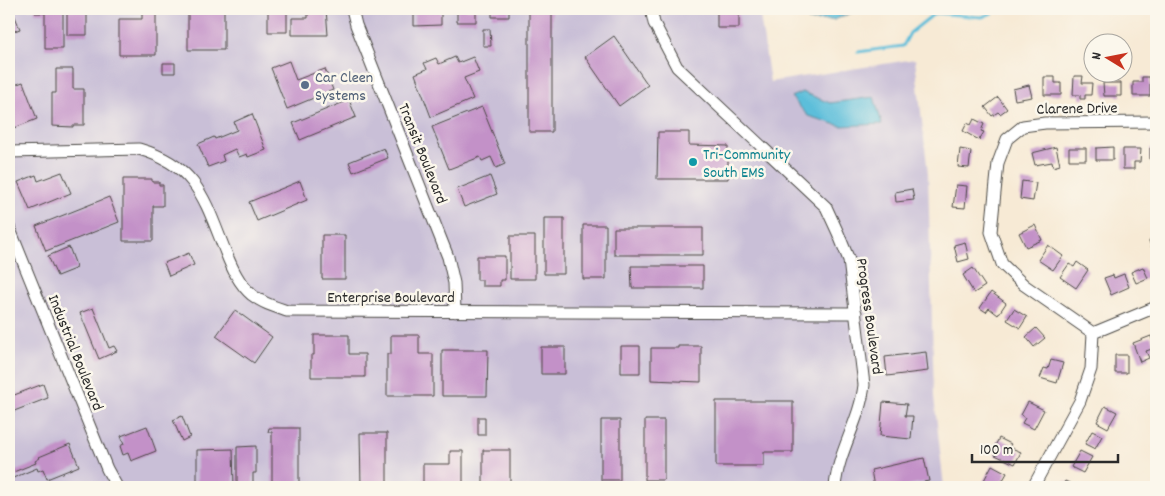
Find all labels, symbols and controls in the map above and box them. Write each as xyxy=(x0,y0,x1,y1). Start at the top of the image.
north arrow xyxy=(1082,32,1132,82)
text: N xyxy=(1087,51,1108,61)
place label: Car Cleen Systems xyxy=(315,67,373,108)
marker: Car Cleen Systems xyxy=(299,79,311,91)
street label: Clarene Drive xyxy=(1036,97,1118,122)
street label: Transit Boulevard xyxy=(391,100,452,208)
place label: Tri-Community South EMS xyxy=(703,144,791,185)
marker: Tri-Community South EMS xyxy=(687,156,699,168)
street label: Progress Boulevard xyxy=(849,257,888,376)
street label: Enterprise Boulevard xyxy=(327,287,455,310)
street label: Industrial Boulevard xyxy=(41,291,108,414)
scale bar xyxy=(972,431,1119,463)
text: 100 m xyxy=(980,440,1013,462)

